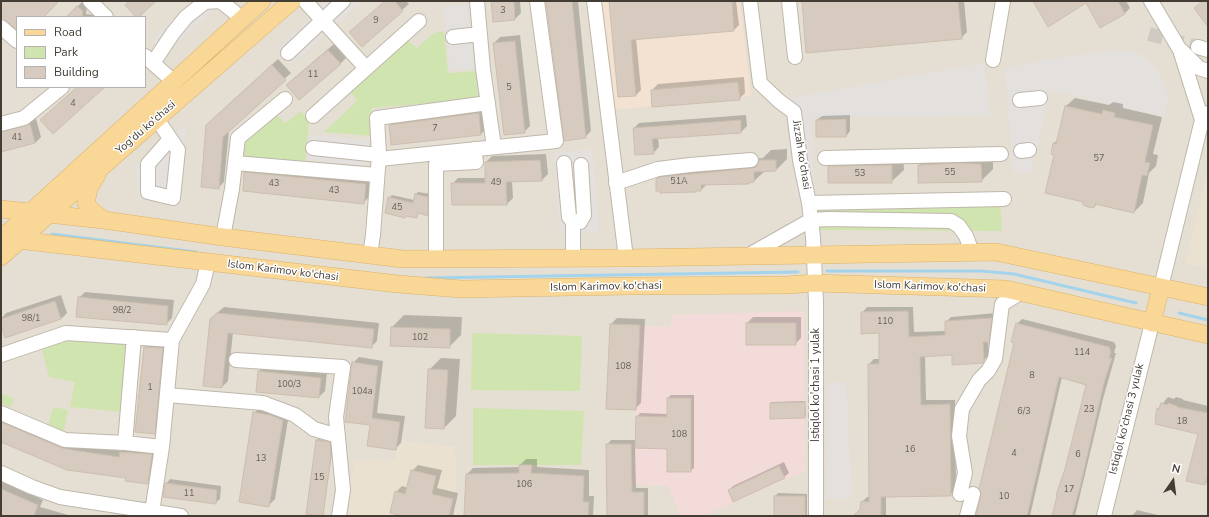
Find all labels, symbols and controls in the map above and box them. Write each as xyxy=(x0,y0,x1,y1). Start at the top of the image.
house number: 3 xyxy=(500,6,506,16)
legend xyxy=(16,16,146,88)
house number: 9 xyxy=(373,16,379,26)
text: Road xyxy=(54,24,82,40)
text: Park xyxy=(54,44,78,60)
text: Building xyxy=(54,64,99,80)
house number: 11 xyxy=(308,70,318,80)
house number: 5 xyxy=(506,83,512,93)
street label: Yog'du ko'chasi xyxy=(113,98,179,158)
house number: 4 xyxy=(70,99,76,109)
street label: Jizzah ko'chasi xyxy=(789,119,813,191)
house number: 7 xyxy=(432,124,438,134)
house number: 41 xyxy=(12,133,22,143)
house number: 57 xyxy=(1094,154,1104,164)
house number: 55 xyxy=(945,168,955,178)
house number: 53 xyxy=(855,169,865,179)
house number: 51A xyxy=(670,177,688,187)
house number: 49 xyxy=(491,178,501,188)
house number: 43 xyxy=(269,179,279,189)
house number: 43 xyxy=(329,186,339,196)
house number: 45 xyxy=(392,203,402,213)
street label: Islom Karimov ko'chasi xyxy=(227,258,339,284)
street label: Islom Karimov ko'chasi xyxy=(874,278,986,296)
street label: Islom Karimov ko'chasi xyxy=(550,279,662,295)
house number: 98/2 xyxy=(113,306,131,316)
house number: 98/1 xyxy=(22,314,40,324)
house number: 110 xyxy=(877,317,893,327)
street label: Istiqlol ko'chasi 1 yulak xyxy=(809,328,823,442)
house number: 102 xyxy=(412,333,428,343)
house number: 114 xyxy=(1074,348,1090,358)
house number: 108 xyxy=(615,362,631,372)
street label: Istiqlol ko'chasi 3 yulak xyxy=(1107,362,1147,476)
house number: 8 xyxy=(1029,371,1035,381)
house number: 100/3 xyxy=(277,380,301,390)
house number: 1 xyxy=(147,383,153,393)
house number: 104a xyxy=(352,387,372,397)
house number: 23 xyxy=(1084,405,1094,415)
house number: 6/3 xyxy=(1017,407,1031,417)
house number: 18 xyxy=(1177,417,1187,427)
house number: 108 xyxy=(671,430,687,440)
house number: 16 xyxy=(905,445,915,455)
house number: 4 xyxy=(1011,449,1017,459)
house number: 6 xyxy=(1075,450,1081,460)
house number: 13 xyxy=(256,454,266,464)
north arrow xyxy=(1153,461,1193,501)
text: N xyxy=(1170,461,1182,477)
house number: 15 xyxy=(314,473,324,483)
house number: 106 xyxy=(516,480,532,490)
house number: 17 xyxy=(1064,485,1074,495)
house number: 11 xyxy=(184,489,194,499)
house number: 10 xyxy=(999,492,1009,502)

